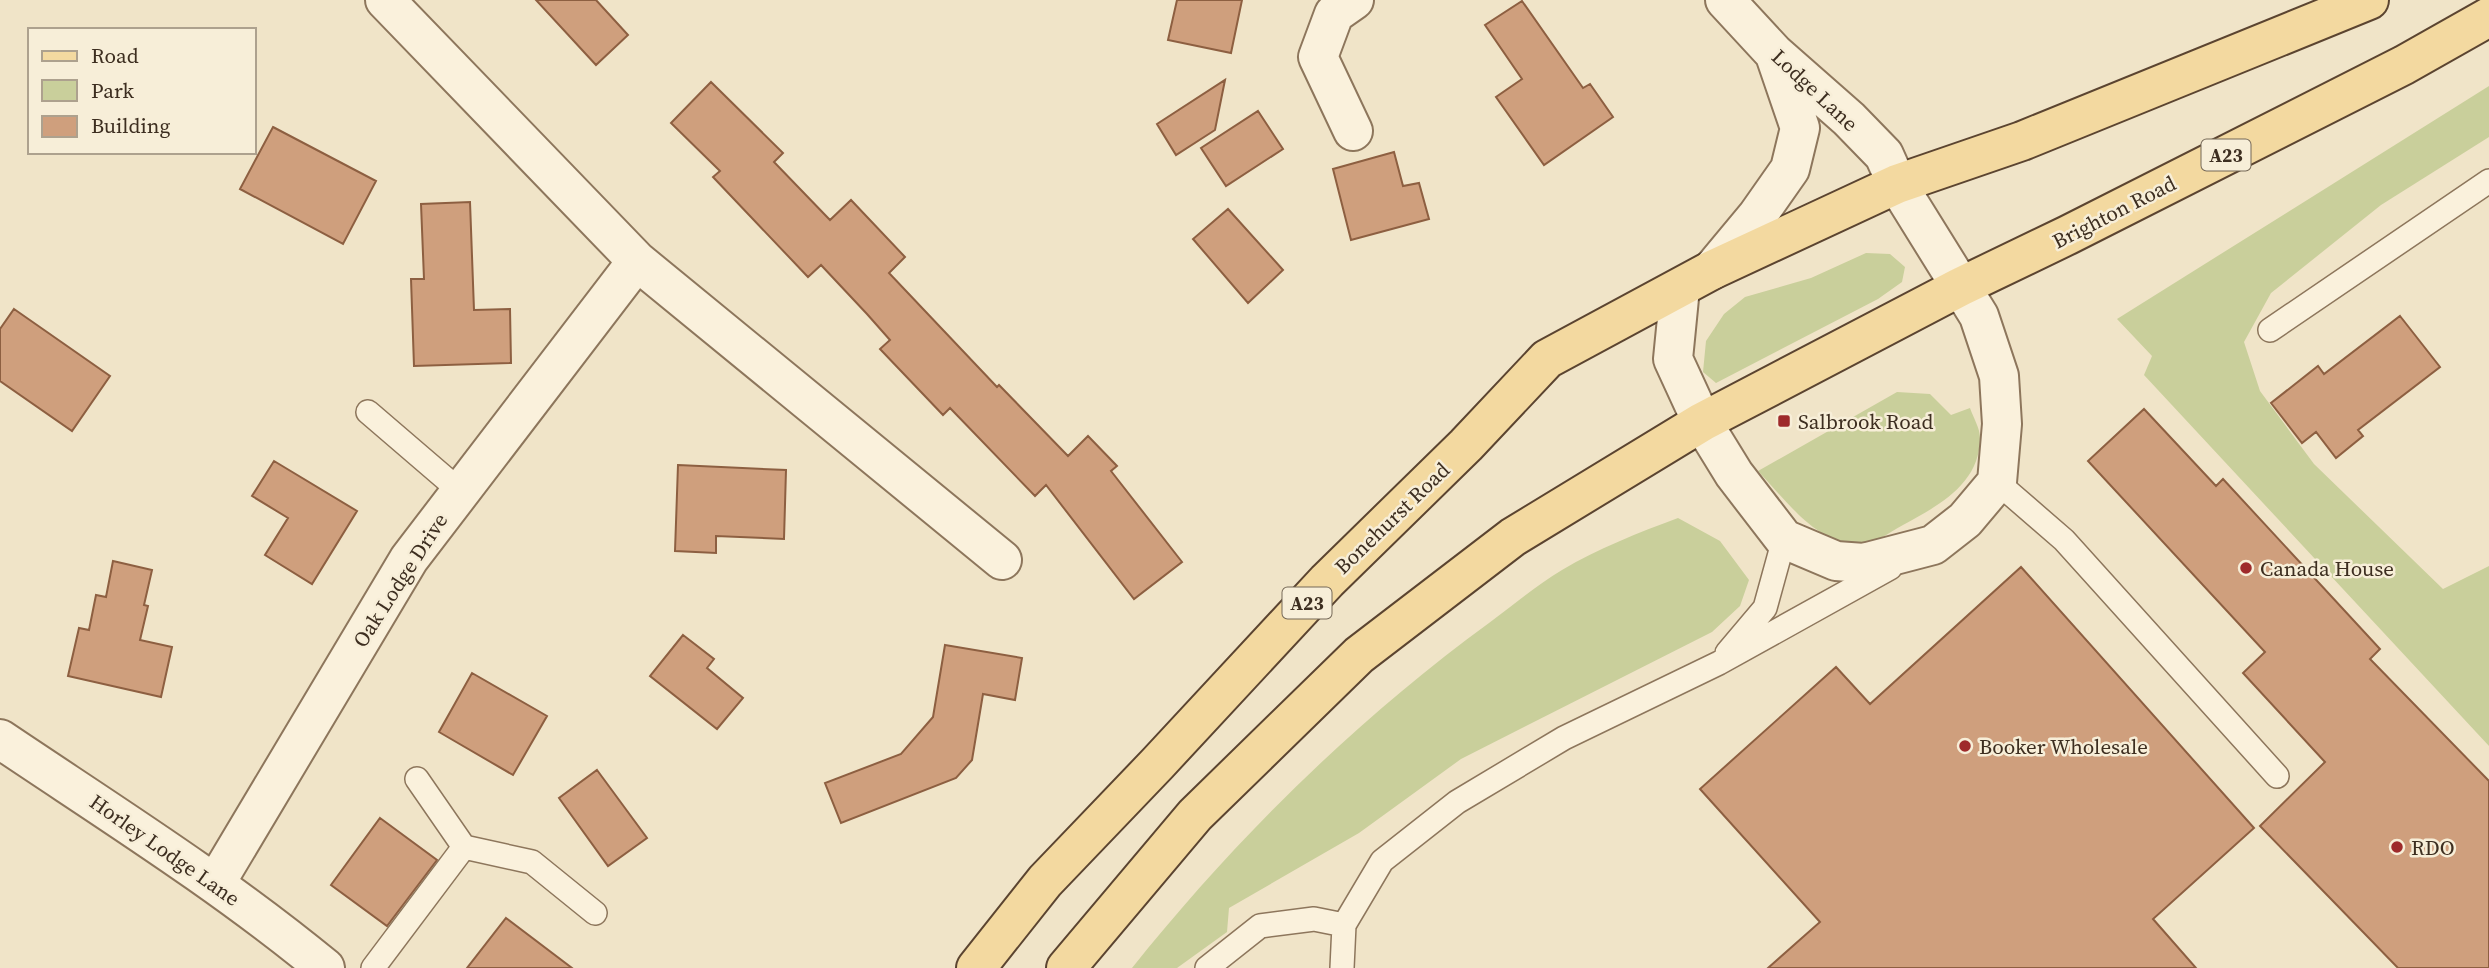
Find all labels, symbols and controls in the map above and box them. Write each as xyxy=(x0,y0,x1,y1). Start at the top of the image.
legend xyxy=(28,28,256,154)
text: Road xyxy=(91,41,139,70)
street label: Lodge Lane xyxy=(1765,42,1865,138)
text: Park xyxy=(91,76,135,105)
text: Building xyxy=(91,111,170,140)
road number: A23 xyxy=(2202,140,2250,170)
street label: Brighton Road xyxy=(2047,168,2181,256)
place label: Salbrook Road xyxy=(1798,407,1933,436)
marker: Salbrook Road xyxy=(1776,413,1792,429)
street label: Bonehurst Road xyxy=(1328,455,1456,580)
street label: Oak Lodge Drive xyxy=(346,507,454,653)
place label: Canada House xyxy=(2260,554,2394,583)
marker: Canada House xyxy=(2238,560,2254,576)
road number: A23 xyxy=(1282,588,1332,618)
place label: Booker Wholesale xyxy=(1979,732,2148,761)
marker: Booker Wholesale xyxy=(1957,738,1973,754)
street label: Horley Lodge Lane xyxy=(84,787,246,913)
place label: RDO xyxy=(2411,833,2455,862)
marker: RDO xyxy=(2389,839,2405,855)

